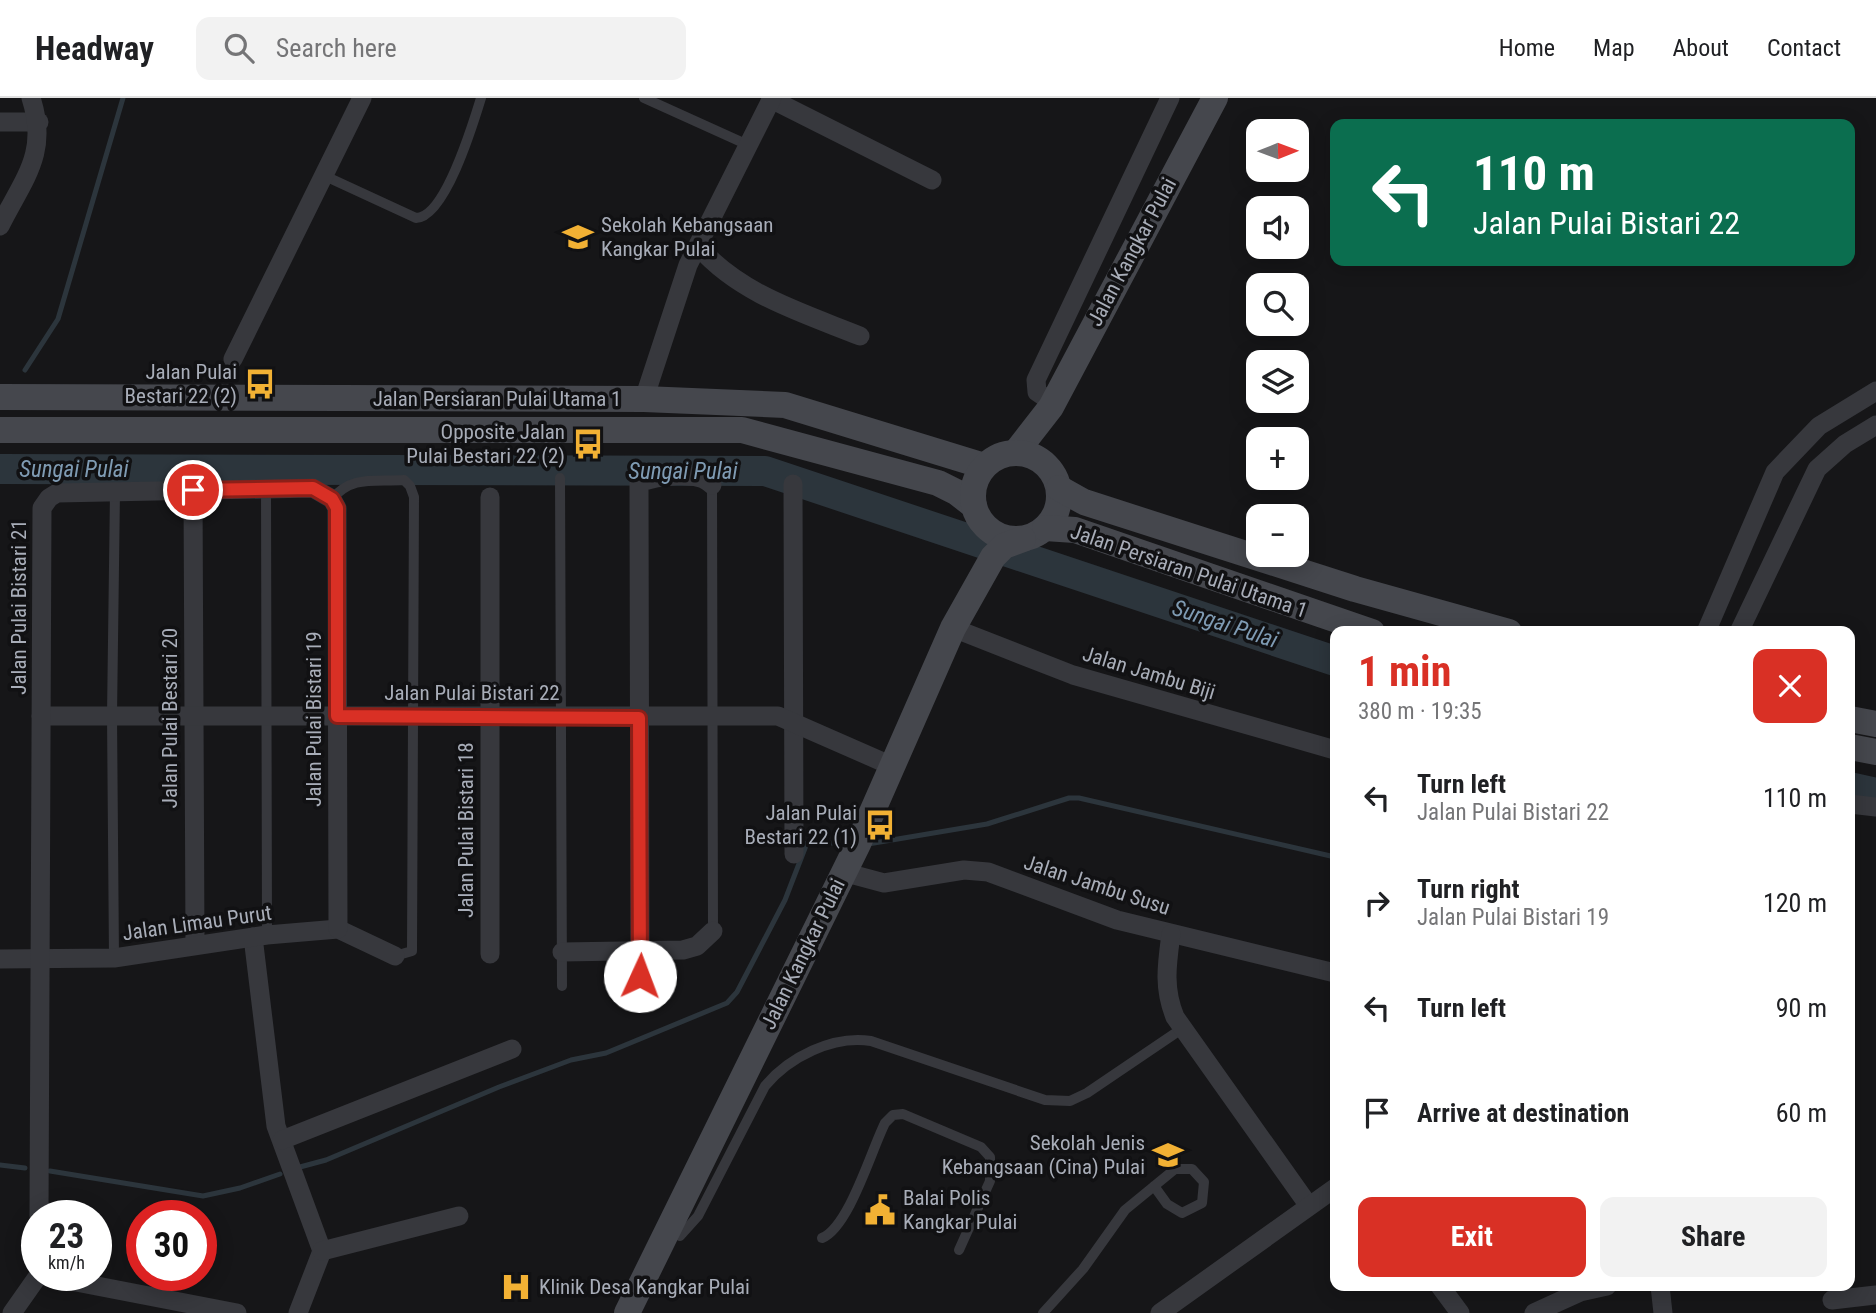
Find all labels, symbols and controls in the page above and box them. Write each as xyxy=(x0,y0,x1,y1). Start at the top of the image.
search box xyxy=(196,17,686,80)
text: Headway xyxy=(35,29,154,68)
icon: search xyxy=(220,29,258,67)
text: Search here xyxy=(276,33,397,63)
text: Home xyxy=(1499,34,1555,62)
text: Map xyxy=(1593,34,1635,62)
text: About xyxy=(1673,34,1729,62)
text: Contact xyxy=(1767,34,1841,62)
north arrow xyxy=(1246,119,1309,182)
map controls xyxy=(1246,119,1309,567)
text: 110 m xyxy=(1473,145,1595,202)
icon: left xyxy=(1358,147,1449,238)
street label: Jalan Kangkar Pulai xyxy=(1083,174,1181,330)
button: sound xyxy=(1246,196,1309,259)
text: Jalan Pulai Bistari 22 xyxy=(1473,204,1740,242)
place label: Sekolah Kebangsaan Kangkar Pulai xyxy=(601,213,773,261)
school or university icon: Sekolah Kebangsaan Kangkar Pulai xyxy=(561,220,595,254)
button: search xyxy=(1246,273,1309,336)
button: layers xyxy=(1246,350,1309,413)
place label: Jalan Pulai Bestari 22 (2) xyxy=(125,360,237,408)
bus stop icon: Jalan Pulai Bestari 22 (2) xyxy=(243,367,277,401)
street label: Jalan Persiaran Pulai Utama 1 xyxy=(373,387,621,411)
place label: Opposite Jalan Pulai Bestari 22 (2) xyxy=(406,420,565,468)
bus stop icon: Opposite Jalan Pulai Bestari 22 (2) xyxy=(571,427,605,461)
button: + xyxy=(1246,427,1309,490)
water label: Sungai Pulai xyxy=(19,456,130,483)
water label: Sungai Pulai xyxy=(628,458,739,485)
pin xyxy=(163,460,223,520)
icon: arrive xyxy=(174,471,212,509)
button: − xyxy=(1246,504,1309,567)
street label: Jalan Pulai Bistari 21 xyxy=(7,519,31,695)
street label: Jalan Persiaran Pulai Utama 1 xyxy=(1067,519,1311,623)
water label: Sungai Pulai xyxy=(1169,594,1282,654)
street label: Jalan Pulai Bestari 20 xyxy=(158,628,182,808)
street label: Jalan Pulai Bistari 19 xyxy=(302,631,326,807)
street label: Jalan Jambu Biji xyxy=(1080,641,1218,705)
text: 1 min xyxy=(1358,647,1451,696)
button: close xyxy=(1753,649,1827,723)
street label: Jalan Pulai Bistari 22 xyxy=(384,681,560,705)
text: 380 m · 19:35 xyxy=(1358,698,1482,725)
street label: Jalan Pulai Bistari 18 xyxy=(454,742,478,918)
text: Turn left xyxy=(1417,769,1506,799)
icon: left xyxy=(1358,779,1396,817)
text: 110 m xyxy=(1763,783,1827,813)
text: Jalan Pulai Bistari 22 xyxy=(1417,799,1609,826)
place label: Jalan Pulai Bestari 22 (1) xyxy=(745,801,857,849)
bus stop icon: Jalan Pulai Bestari 22 (1) xyxy=(863,808,897,842)
street label: Jalan Jambu Susu xyxy=(1021,850,1173,920)
text: Turn right xyxy=(1417,874,1519,904)
street label: Jalan Kangkar Pulai xyxy=(756,875,850,1033)
icon: right xyxy=(1358,884,1396,922)
text: 120 m xyxy=(1763,888,1827,918)
street label: Jalan Limau Purut xyxy=(121,901,273,945)
text: Jalan Pulai Bistari 19 xyxy=(1417,904,1609,931)
position arrow xyxy=(603,939,677,1013)
icon: left xyxy=(1358,989,1396,1027)
text: Turn left xyxy=(1417,993,1506,1023)
text: 90 m xyxy=(1776,993,1827,1023)
icon: arrive xyxy=(1358,1094,1396,1132)
text: Arrive at destination xyxy=(1417,1098,1629,1128)
text: 60 m xyxy=(1776,1098,1827,1128)
place label: Sekolah Jenis Kebangsaan (Cina) Pulai xyxy=(942,1131,1145,1179)
school or university icon: Sekolah Jenis Kebangsaan (Cina) Pulai xyxy=(1151,1138,1185,1172)
place label: Balai Polis Kangkar Pulai xyxy=(903,1186,1017,1234)
public building icon: Balai Polis Kangkar Pulai xyxy=(863,1193,897,1227)
button: Exit xyxy=(1358,1197,1586,1277)
button: Share xyxy=(1600,1197,1827,1277)
speed limit sign: 30 xyxy=(126,1200,217,1291)
text: 23 xyxy=(49,1216,84,1257)
text: km/h xyxy=(48,1252,85,1273)
hospital icon: Klinik Desa Kangkar Pulai xyxy=(499,1270,533,1304)
place label: Klinik Desa Kangkar Pulai xyxy=(539,1275,750,1299)

